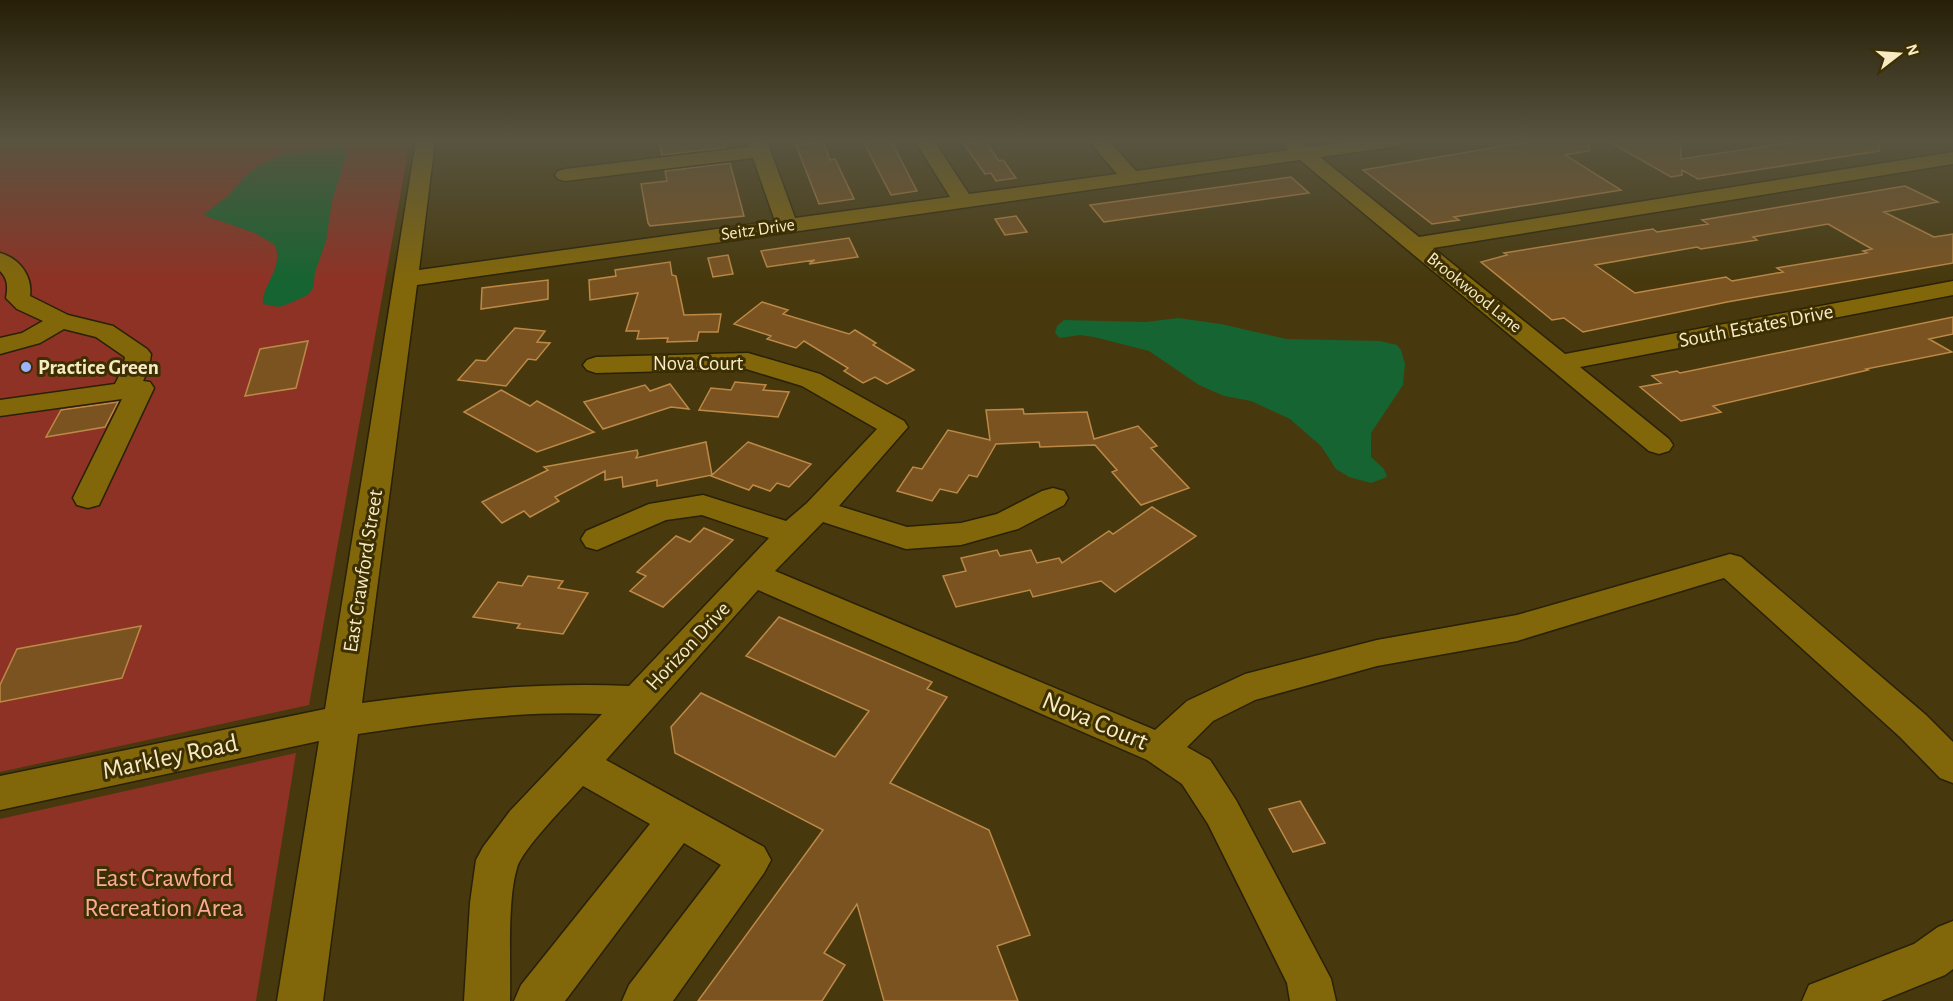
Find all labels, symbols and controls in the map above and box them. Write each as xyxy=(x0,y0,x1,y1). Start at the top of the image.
north arrow xyxy=(1869,24,1929,84)
text: N xyxy=(1903,42,1922,58)
street label: Seitz Drive xyxy=(720,216,796,244)
street label: Brookwood Lane xyxy=(1423,249,1525,337)
street label: South Estates Drive xyxy=(1677,301,1835,351)
street label: Nova Court xyxy=(653,353,744,374)
place label: Practice Green xyxy=(38,357,159,378)
marker: Practice Green xyxy=(19,360,33,374)
street label: East Crawford Street xyxy=(340,488,386,654)
street label: Horizon Drive xyxy=(642,598,734,694)
street label: Nova Court xyxy=(1038,687,1152,755)
street label: Markley Road xyxy=(100,730,240,784)
park label: East Crawford Recreation Area xyxy=(84,865,244,921)

